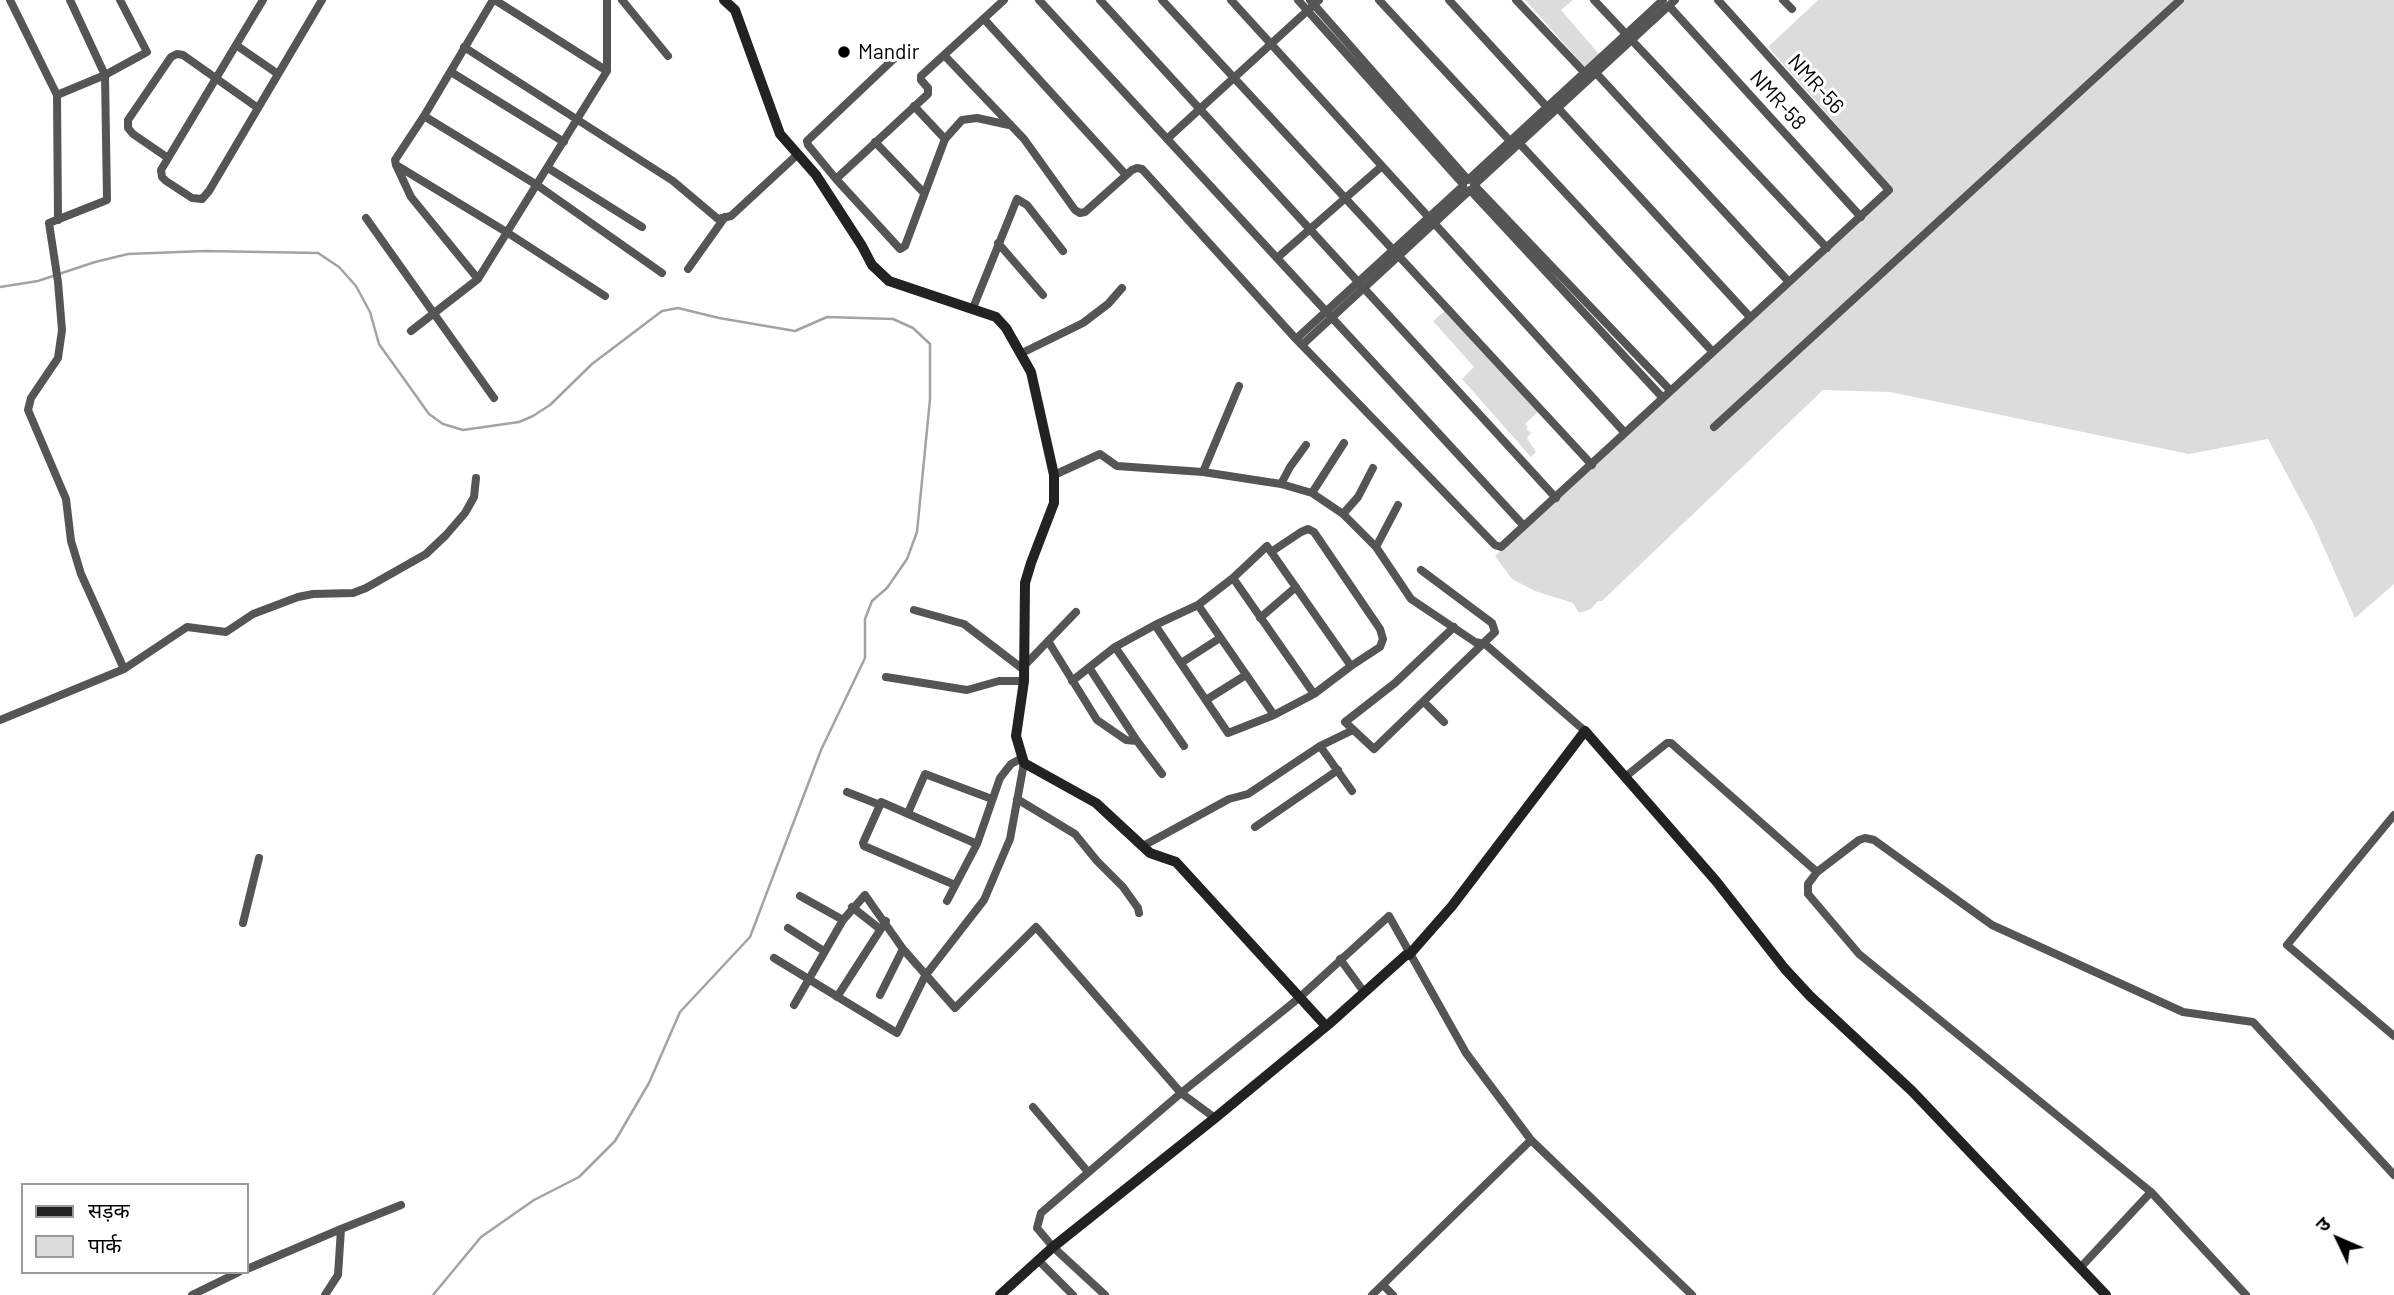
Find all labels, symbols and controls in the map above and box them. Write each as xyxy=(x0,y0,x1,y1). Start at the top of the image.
place label: Mandir xyxy=(858,39,919,65)
marker: Mandir xyxy=(836,44,852,60)
street label: NMR-56 xyxy=(1783,49,1849,119)
street label: NMR-58 xyxy=(1745,65,1811,135)
legend xyxy=(21,1183,248,1274)
text: सड़क xyxy=(88,1197,130,1222)
north arrow xyxy=(2303,1204,2373,1274)
text: उ xyxy=(2310,1212,2335,1236)
text: पार्क xyxy=(88,1232,122,1257)

